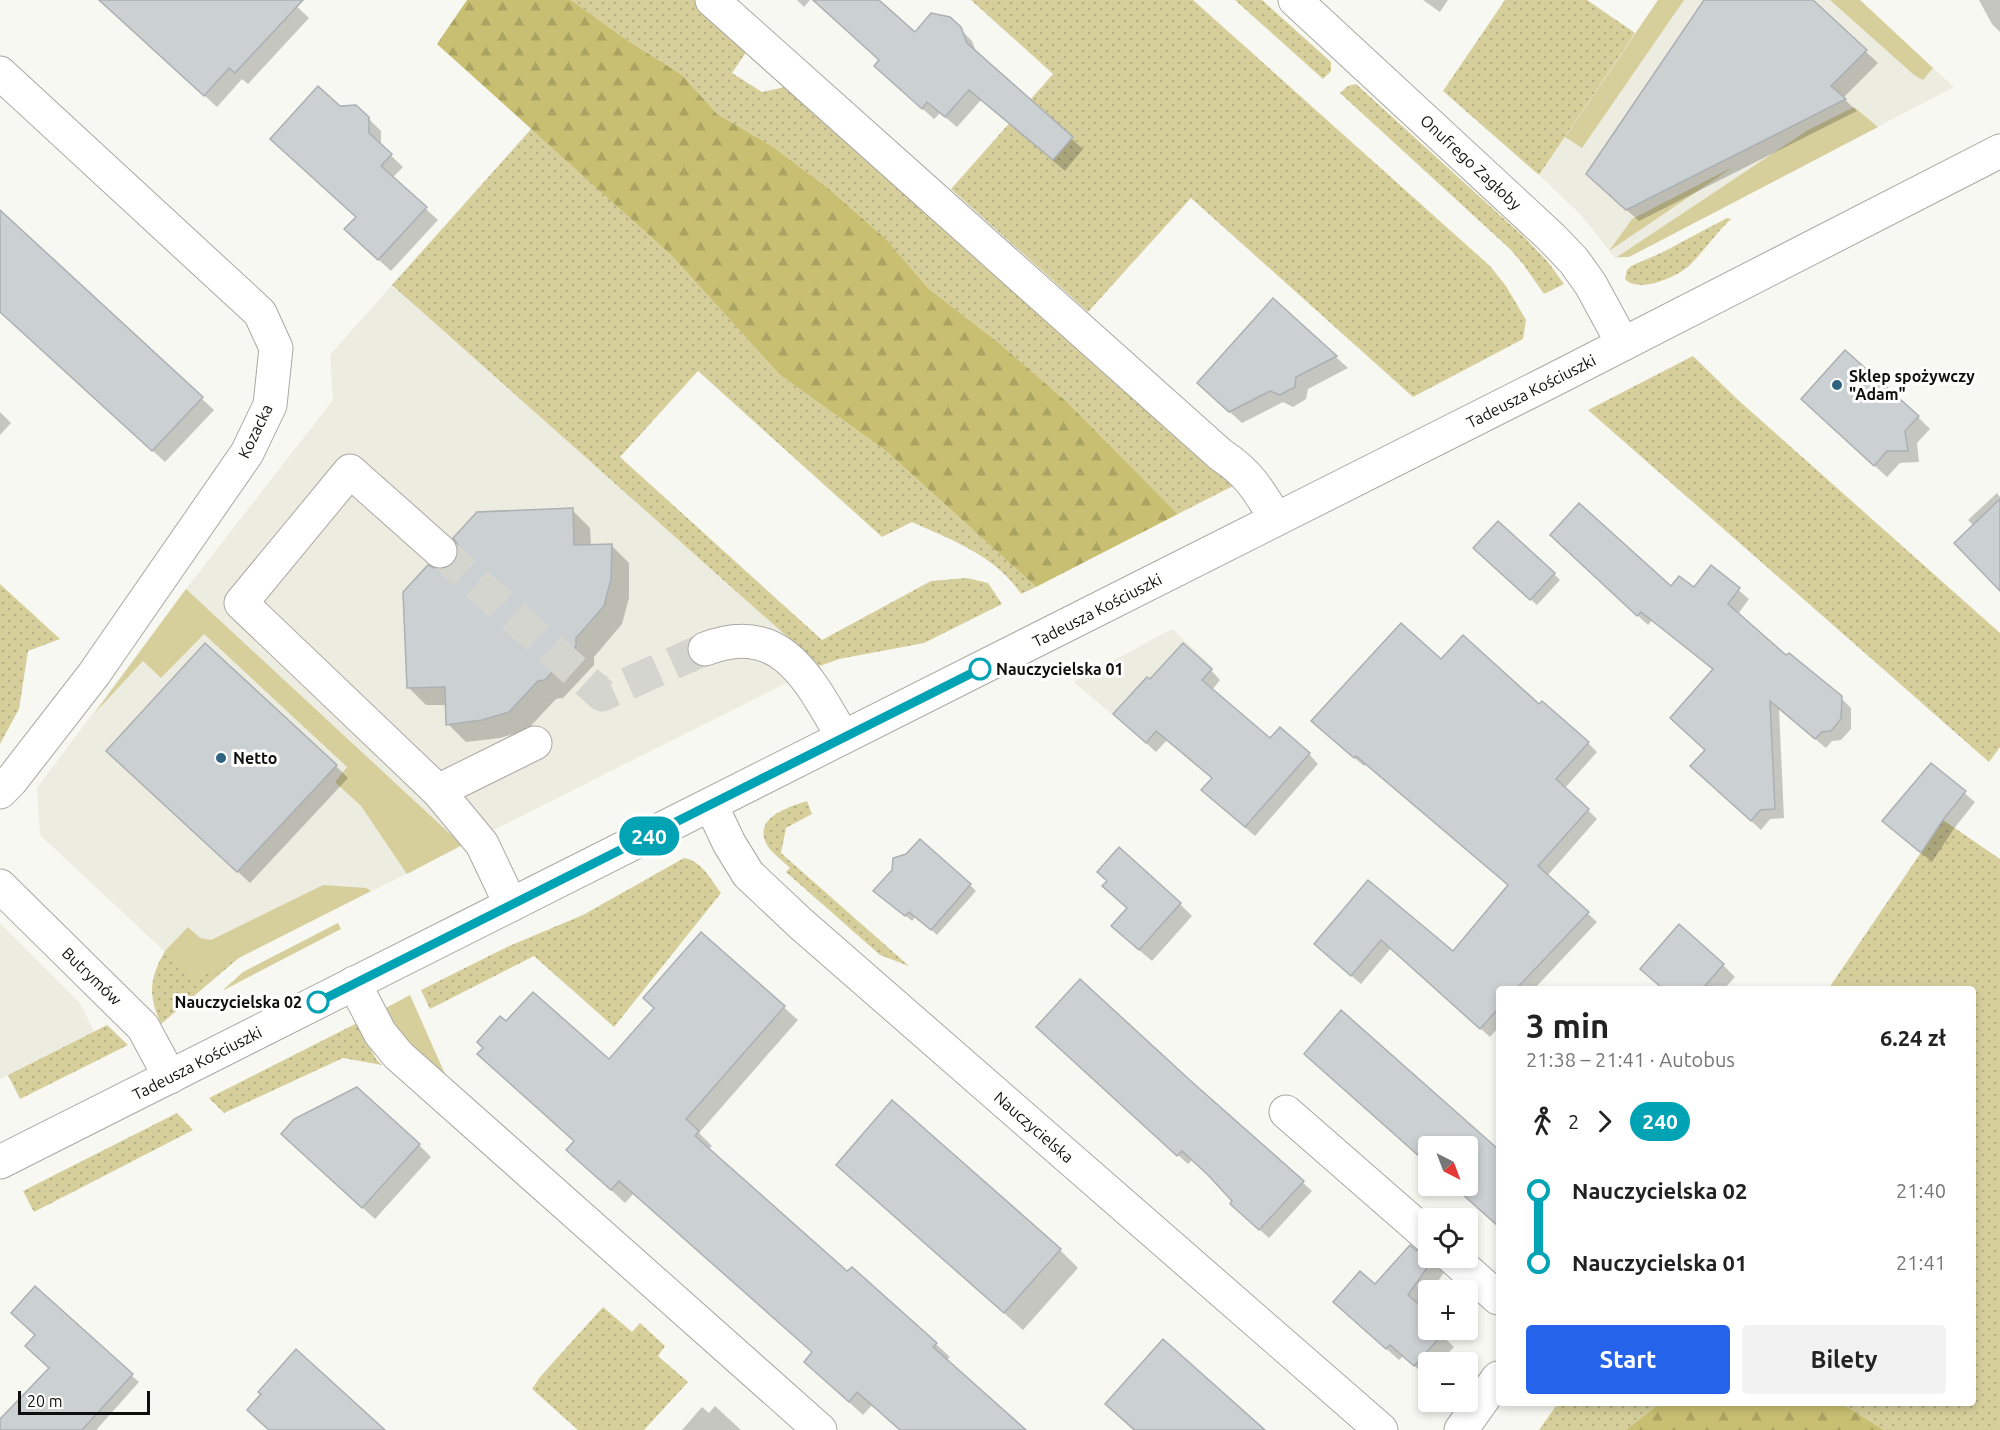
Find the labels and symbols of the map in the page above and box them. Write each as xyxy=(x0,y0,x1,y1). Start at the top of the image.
street label: Onufrego Zagłoby xyxy=(1417,111,1525,213)
street label: Tadeusza Kościuszki xyxy=(1463,351,1599,431)
place label: Sklep spożywczy "Adam" xyxy=(1849,367,1975,403)
marker: Sklep spożywczy "Adam" xyxy=(1830,378,1844,392)
street label: Kozacka xyxy=(234,401,276,461)
street label: Tadeusza Kościuszki xyxy=(1029,570,1165,650)
marker: Nauczycielska 01 xyxy=(969,658,991,680)
place label: Nauczycielska 01 xyxy=(996,660,1124,678)
place label: Netto xyxy=(233,749,277,767)
marker: Netto xyxy=(214,751,228,765)
line badge: 240 xyxy=(614,816,684,856)
street label: Butrymów xyxy=(59,943,126,1009)
marker: Nauczycielska 02 xyxy=(307,991,329,1013)
place label: Nauczycielska 02 xyxy=(174,993,302,1011)
street label: Tadeusza Kościuszki xyxy=(129,1023,265,1103)
street label: Nauczycielska xyxy=(991,1088,1077,1166)
north arrow xyxy=(1418,1136,1478,1196)
scale bar xyxy=(18,1388,150,1416)

